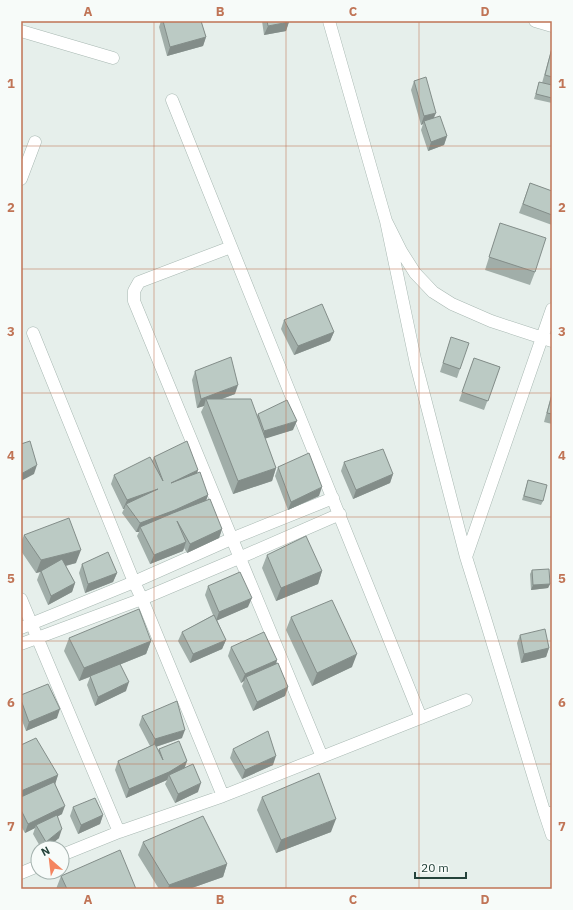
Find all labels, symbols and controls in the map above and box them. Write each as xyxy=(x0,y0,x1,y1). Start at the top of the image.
text: A xyxy=(84,3,93,20)
text: B xyxy=(216,3,225,20)
text: C xyxy=(349,3,358,20)
text: D xyxy=(480,3,490,20)
text: 1 xyxy=(7,75,15,92)
text: 1 xyxy=(558,75,566,92)
text: 2 xyxy=(7,199,15,216)
text: 2 xyxy=(558,199,566,216)
text: 3 xyxy=(7,323,15,340)
text: 3 xyxy=(558,323,566,340)
text: 4 xyxy=(7,447,15,464)
text: 4 xyxy=(558,447,566,464)
text: 5 xyxy=(7,570,15,587)
text: 5 xyxy=(558,570,566,587)
text: 6 xyxy=(7,694,15,711)
text: 6 xyxy=(558,694,566,711)
text: 7 xyxy=(7,818,15,835)
text: 7 xyxy=(558,818,566,835)
north arrow xyxy=(30,840,70,880)
text: N xyxy=(39,843,52,859)
scale bar xyxy=(415,854,466,880)
text: 20 m xyxy=(421,860,449,875)
text: A xyxy=(84,891,93,908)
text: B xyxy=(216,891,225,908)
text: C xyxy=(349,891,358,908)
text: D xyxy=(480,891,490,908)

